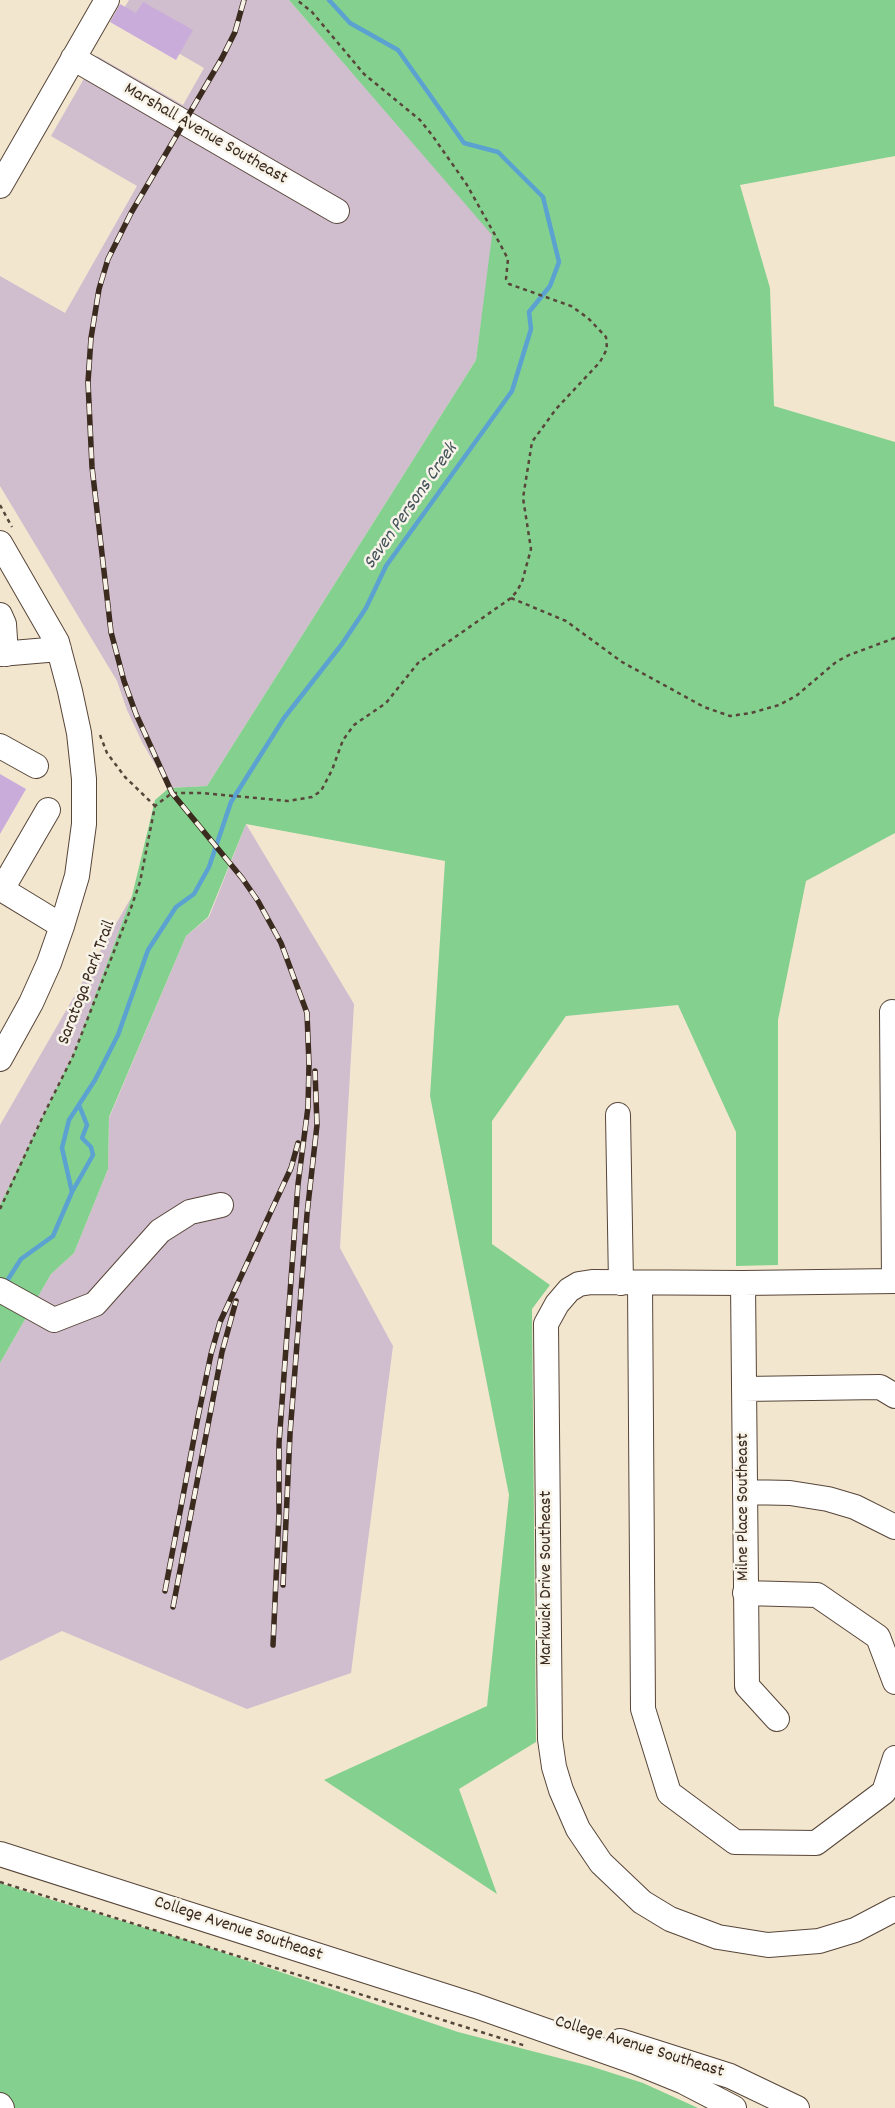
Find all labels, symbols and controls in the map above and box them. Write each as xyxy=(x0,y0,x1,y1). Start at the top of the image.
street label: Marshall Avenue Southeast xyxy=(119,79,291,191)
water label: Seven Persons Creek xyxy=(360,440,464,574)
street label: Saratoga Park Trail xyxy=(54,918,122,1048)
street label: Milne Place Southeast xyxy=(734,1433,756,1581)
street label: Markwick Drive Southeast xyxy=(537,1491,559,1665)
street label: College Avenue Southeast xyxy=(151,1893,325,1967)
street label: College Avenue Southeast xyxy=(552,2012,726,2084)

